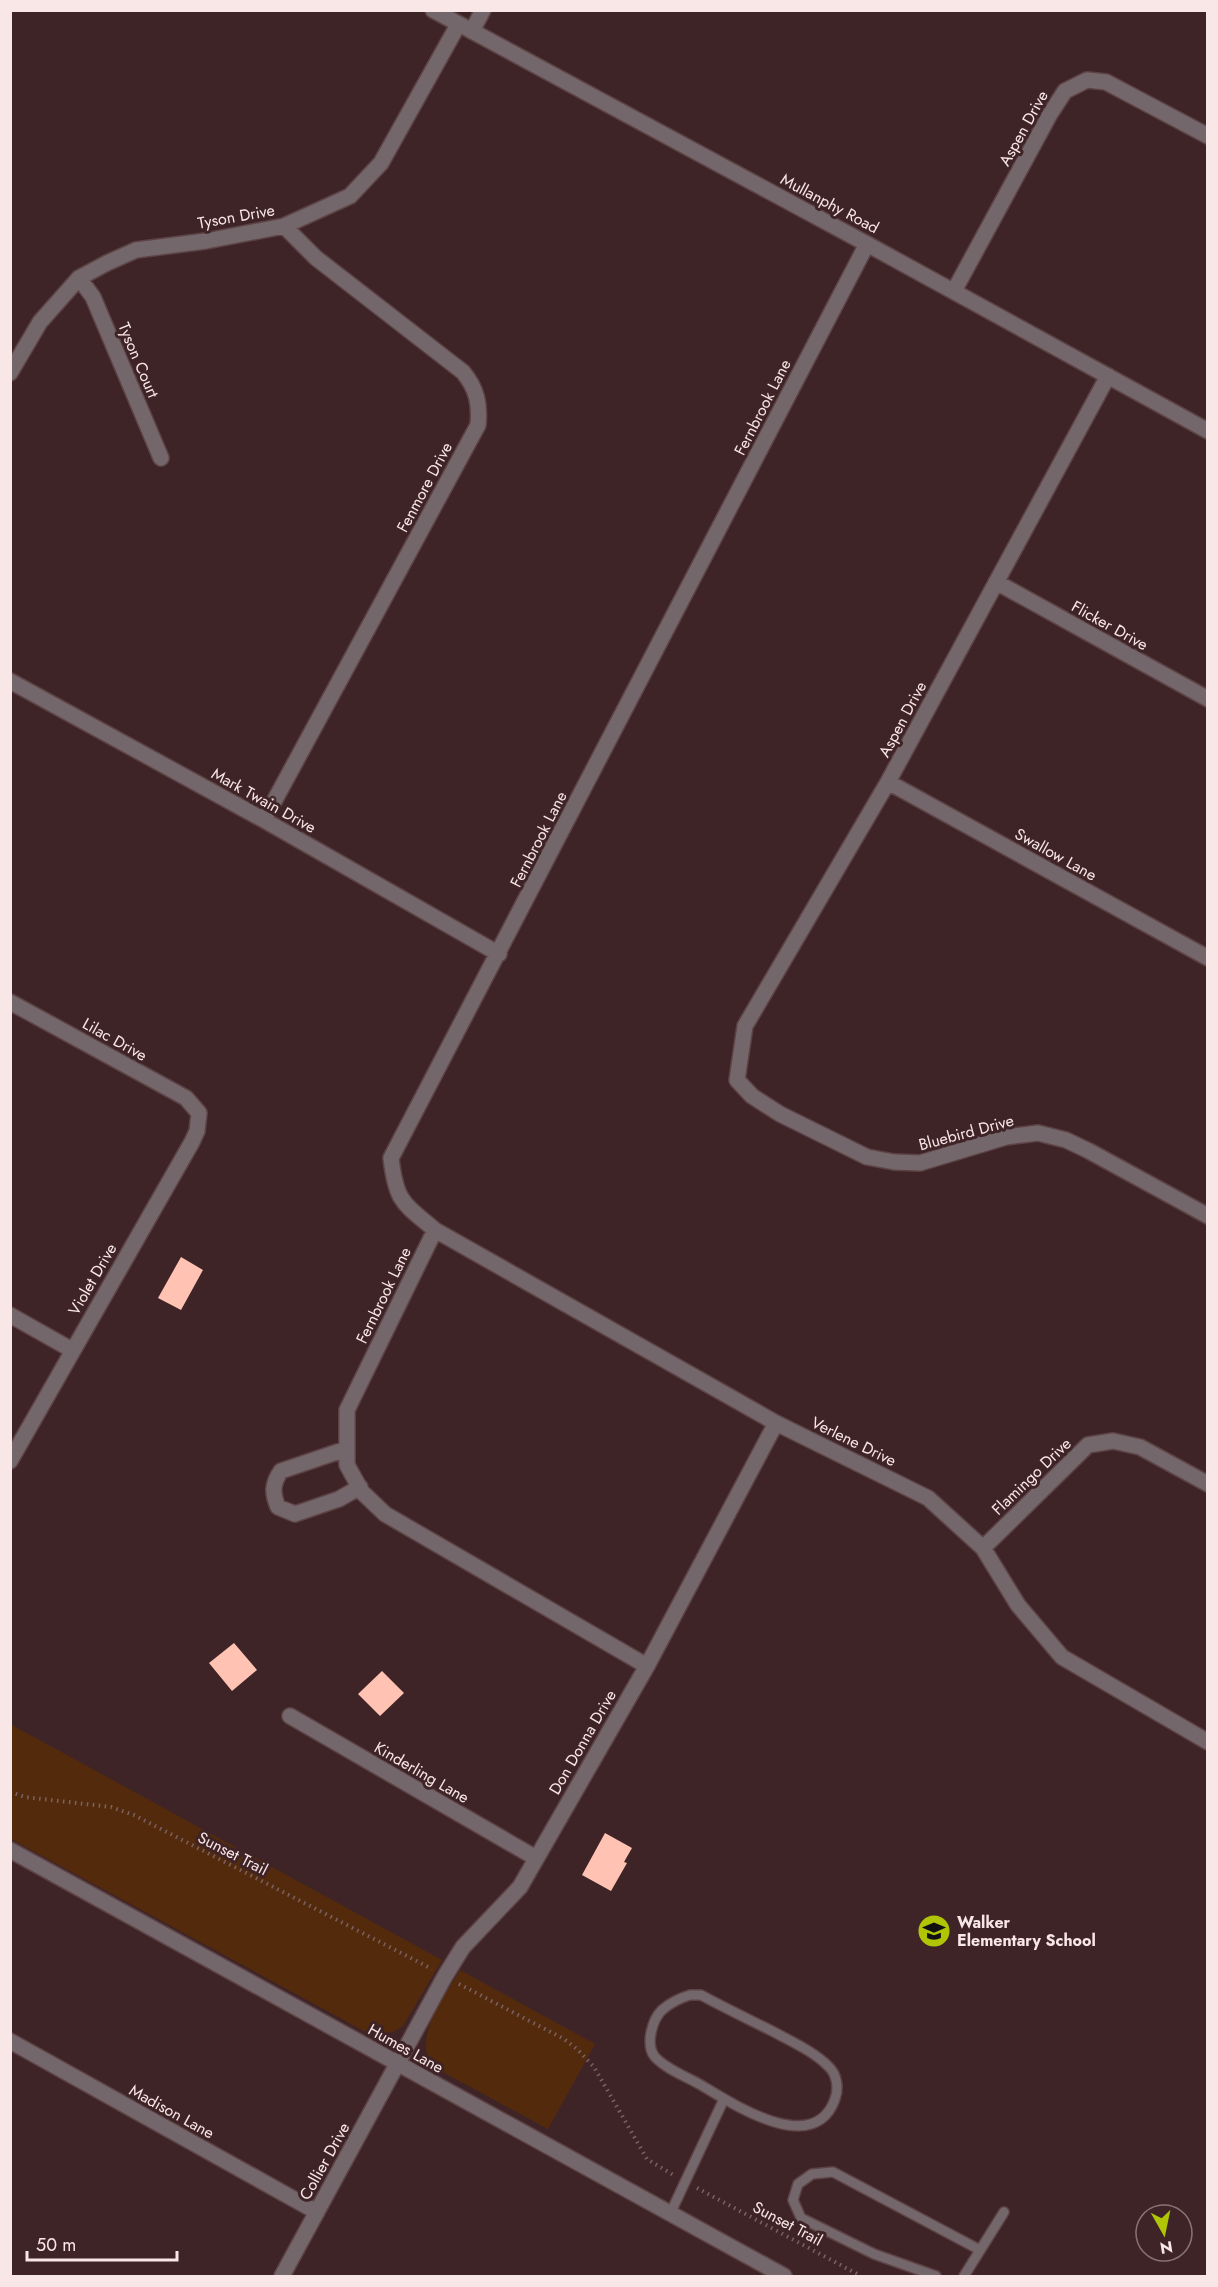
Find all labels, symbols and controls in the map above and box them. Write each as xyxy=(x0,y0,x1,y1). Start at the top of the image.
street label: Aspen Drive xyxy=(993,86,1054,170)
street label: Mullanphy Road xyxy=(776,168,883,239)
street label: Tyson Drive xyxy=(196,198,276,235)
street label: Tyson Court xyxy=(112,319,165,402)
street label: Fernbrook Lane xyxy=(728,355,796,459)
street label: Fenmore Drive xyxy=(391,438,458,536)
street label: Flicker Drive xyxy=(1067,595,1152,656)
street label: Aspen Drive xyxy=(873,677,932,761)
street label: Mark Twain Drive xyxy=(207,762,320,839)
street label: Fernbrook Lane xyxy=(504,787,572,891)
street label: Swallow Lane xyxy=(1011,822,1101,886)
street label: Lilac Drive xyxy=(78,1012,151,1067)
street label: Bluebird Drive xyxy=(916,1109,1016,1156)
street label: Violet Drive xyxy=(63,1239,122,1319)
street label: Fernbrook Lane xyxy=(350,1243,417,1347)
street label: Verlene Drive xyxy=(807,1411,900,1472)
street label: Flamingo Drive xyxy=(986,1432,1076,1520)
street label: Don Donna Drive xyxy=(543,1686,622,1799)
street label: Kinderling Lane xyxy=(370,1736,473,1809)
street label: Sunset Trail xyxy=(194,1826,272,1881)
place label: Walker Elementary School xyxy=(957,1911,1096,1952)
school or university icon: Walker Elementary School xyxy=(916,1913,952,1949)
street label: Humes Lane xyxy=(364,2018,448,2079)
street label: Madison Lane xyxy=(125,2079,218,2144)
street label: Collier Drive xyxy=(294,2118,355,2204)
street label: Sunset Trail xyxy=(749,2195,827,2251)
north arrow xyxy=(1134,2203,1194,2263)
scale bar xyxy=(27,2224,177,2262)
text: 50 m xyxy=(36,2232,76,2258)
text: N xyxy=(1158,2235,1174,2260)

